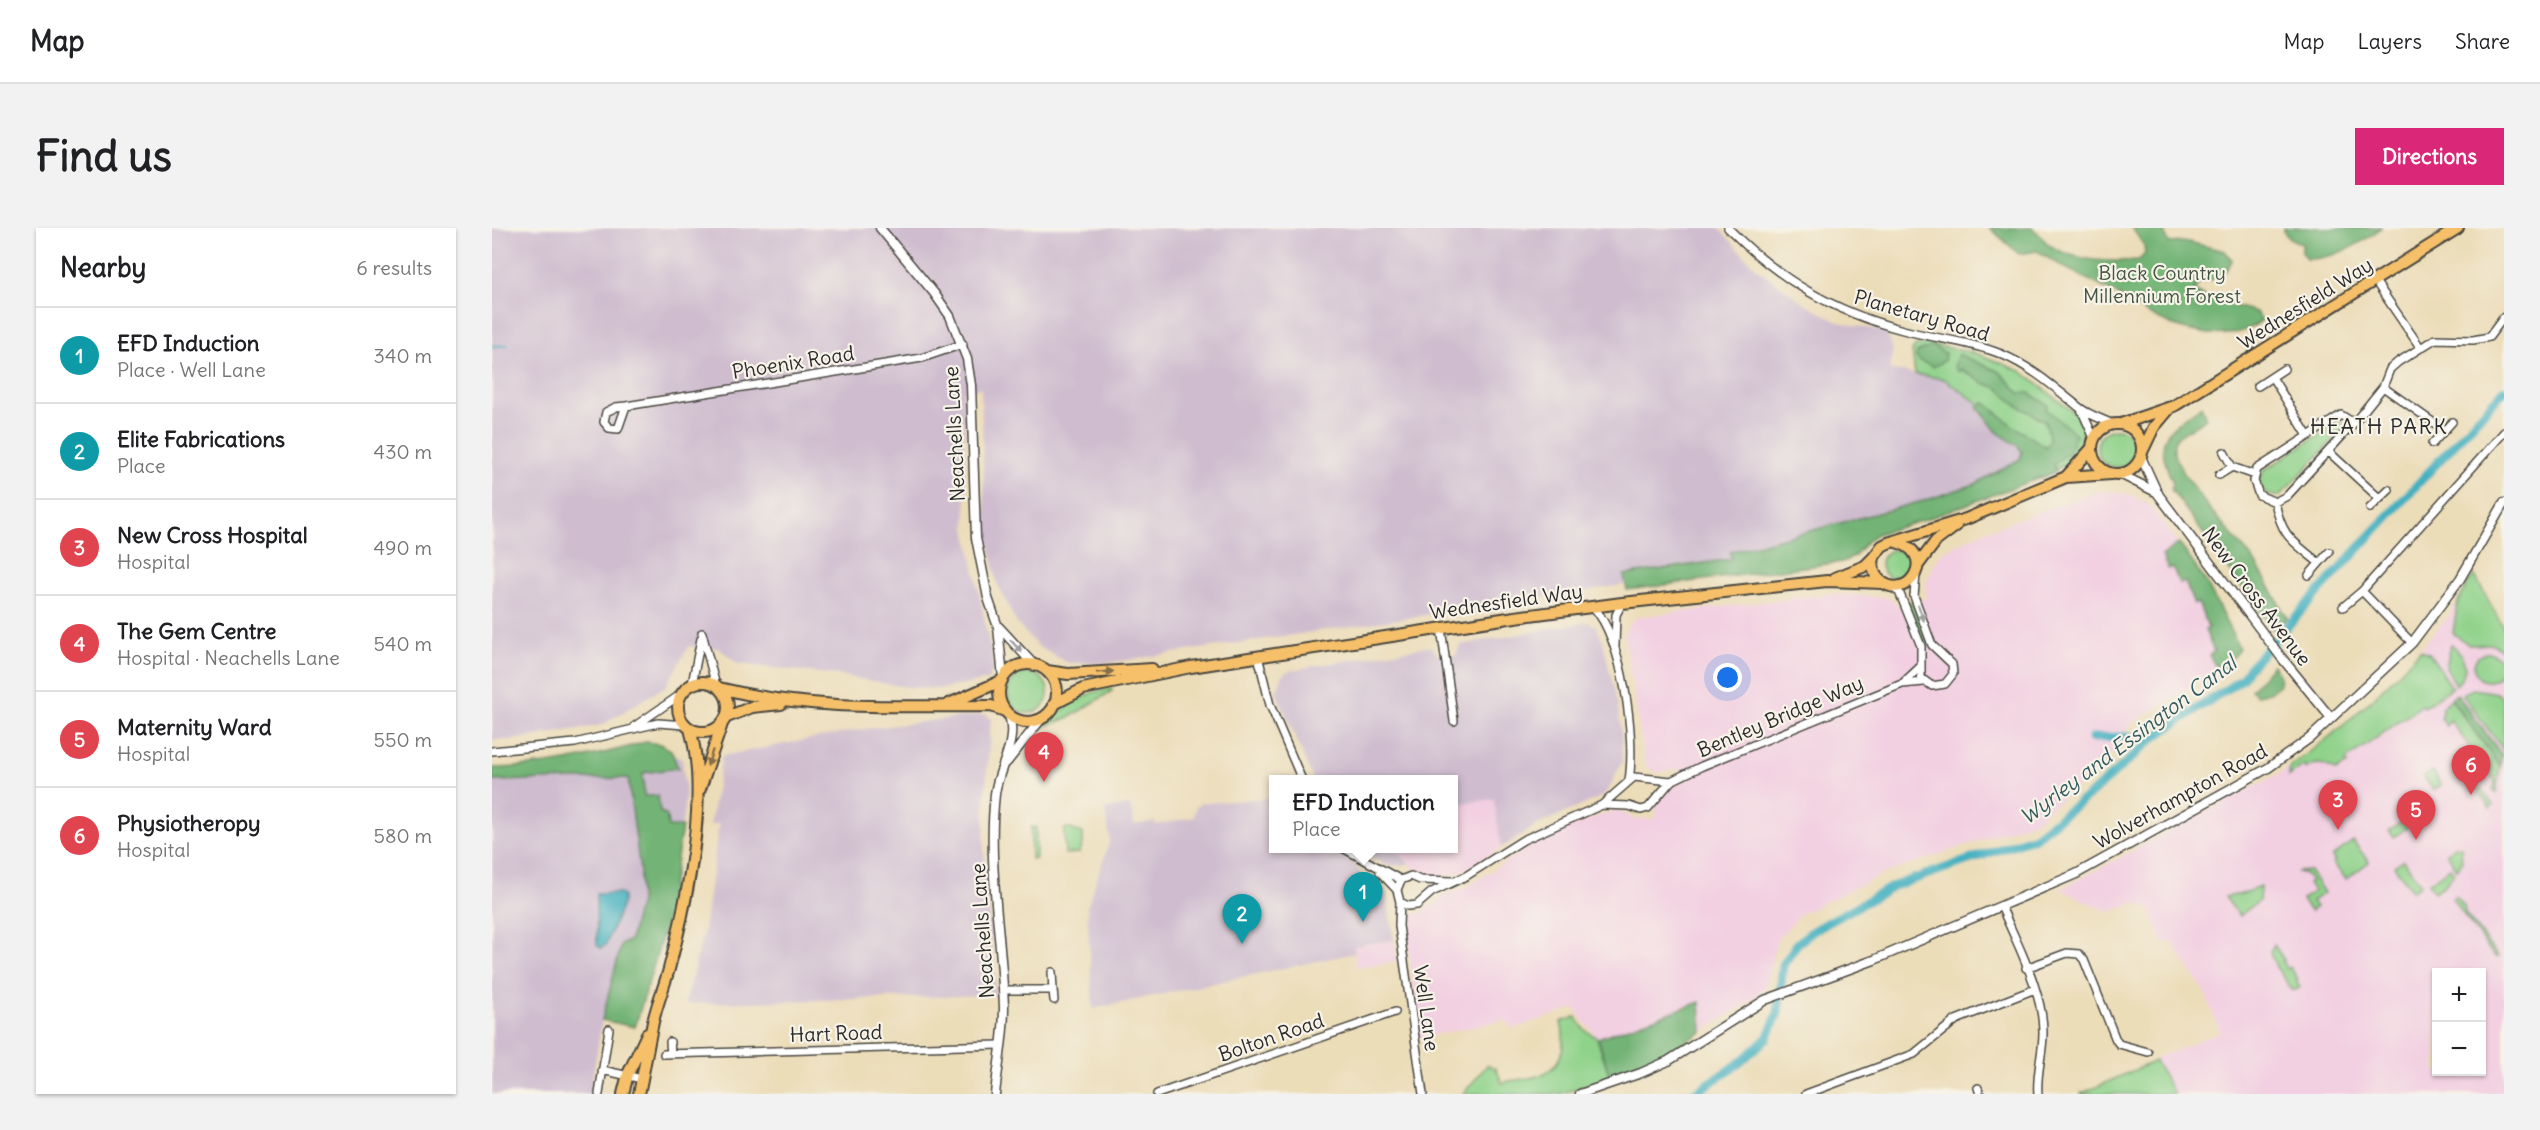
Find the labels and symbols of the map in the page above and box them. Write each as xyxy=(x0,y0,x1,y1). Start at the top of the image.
street label: Wednesfield Way xyxy=(2233,251,2377,355)
park label: Black Country Millennium Forest xyxy=(2083,260,2241,308)
street label: Planetary Road xyxy=(1851,284,1993,346)
street label: Phoenix Road xyxy=(730,340,856,384)
street label: Neachells Lane xyxy=(938,366,970,502)
district label: HEATH PARK xyxy=(2310,413,2448,440)
street label: New Cross Avenue xyxy=(2197,522,2317,670)
street label: Wednesfield Way xyxy=(1428,578,1584,624)
one-way arrow xyxy=(1916,604,1926,622)
one-way arrow xyxy=(1009,638,1023,653)
water label: Wyrley and Essington Canal xyxy=(2014,648,2244,830)
your location xyxy=(1713,663,1742,692)
one-way arrow xyxy=(1095,668,1114,677)
street label: Bentley Bridge Way xyxy=(1693,670,1867,762)
pin: 4 xyxy=(1024,732,1064,782)
street label: Wolverhampton Road xyxy=(2089,738,2271,854)
pin: 6 xyxy=(2452,746,2490,795)
one-way arrow xyxy=(705,749,715,767)
pin: 3 xyxy=(2318,780,2358,830)
pin: 5 xyxy=(2396,790,2436,840)
street label: Neachells Lane xyxy=(965,862,999,1000)
pin: 1 xyxy=(1344,872,1382,922)
pin: 2 xyxy=(1222,894,1262,944)
street label: Well Lane xyxy=(1409,963,1445,1053)
street label: Bolton Road xyxy=(1215,1007,1327,1067)
street label: Hart Road xyxy=(789,1019,883,1047)

